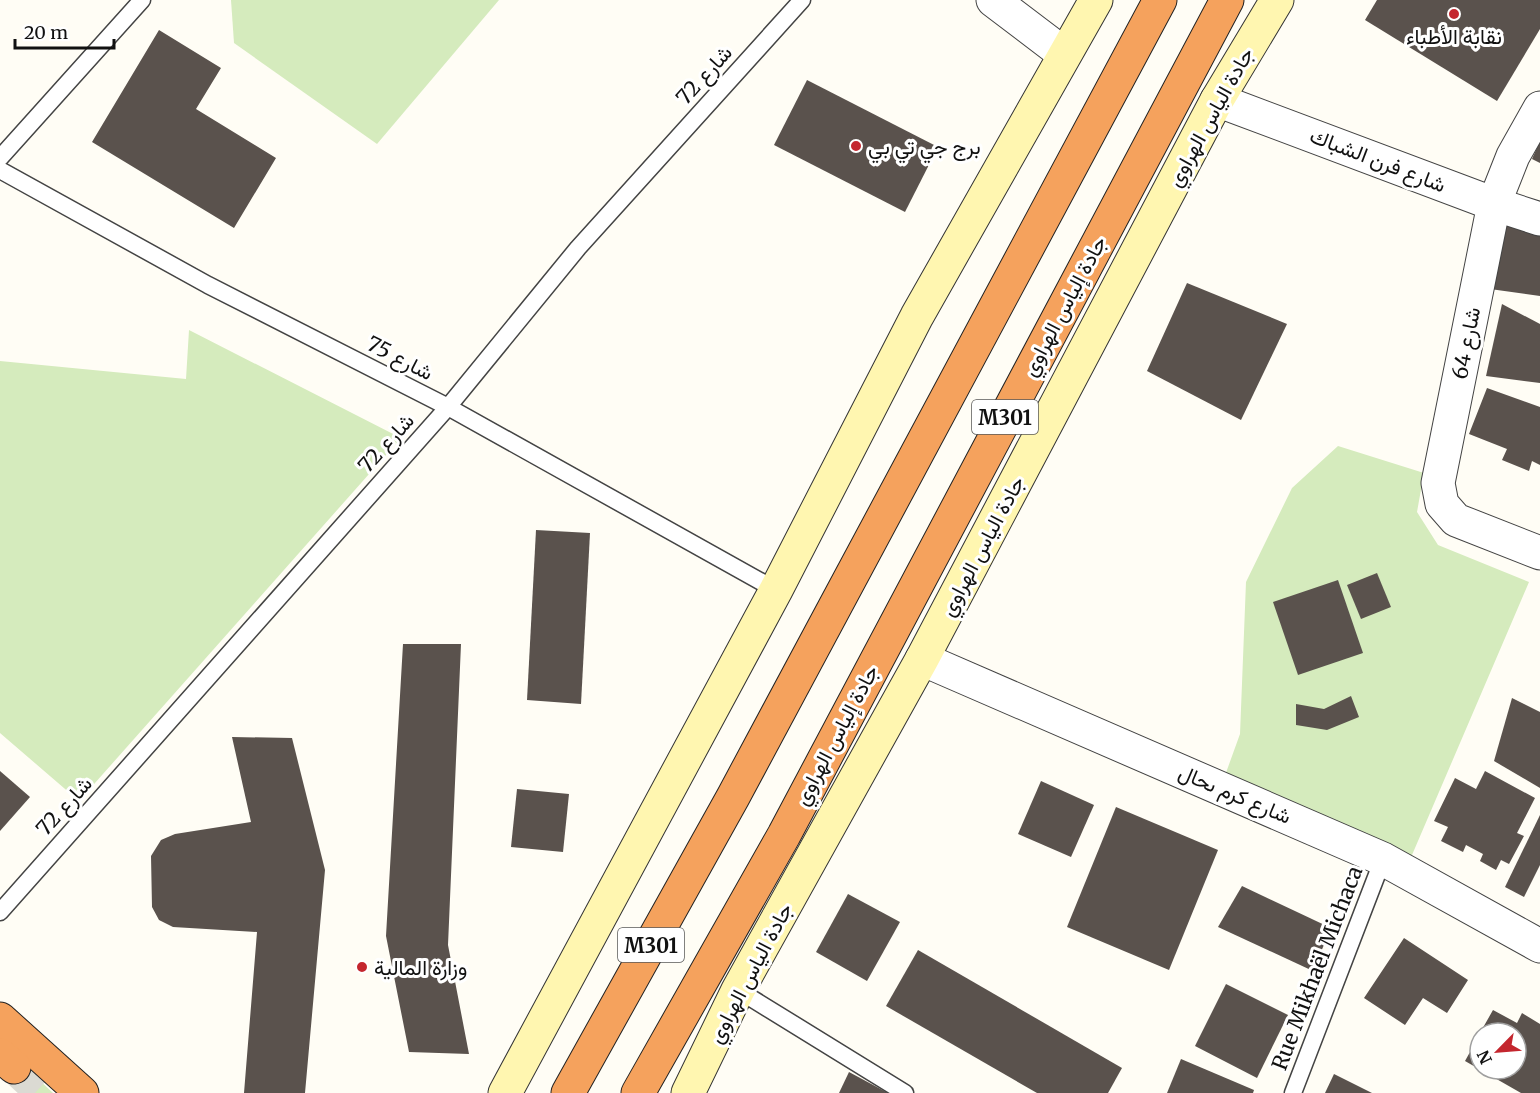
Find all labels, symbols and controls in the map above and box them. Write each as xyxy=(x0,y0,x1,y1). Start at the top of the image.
marker: نقابة الأطباء xyxy=(1447,7,1461,21)
scale bar xyxy=(15,12,114,50)
text: 20 m xyxy=(24,21,68,44)
place label: نقابة الأطباء xyxy=(1406,23,1502,50)
street label: شارع 72 xyxy=(670,39,739,111)
street label: جادة الياس الهراوي xyxy=(1161,43,1263,193)
street label: شارع فرن الشباك xyxy=(1306,122,1450,199)
place label: برج جي تي بي xyxy=(868,133,981,164)
marker: برج جي تي بي xyxy=(849,139,863,153)
street label: جادة إلياس الهراوي xyxy=(1016,231,1116,383)
street label: شارع 64 xyxy=(1446,305,1487,382)
street label: شارع 75 xyxy=(362,330,438,387)
road number: M301 xyxy=(972,400,1038,434)
street label: شارع 72 xyxy=(352,407,421,479)
street label: جادة الياس الهراوي xyxy=(934,471,1034,623)
street label: جادة إلياس الهراوي xyxy=(788,660,888,812)
street label: شارع كرم ىحال xyxy=(1174,758,1295,831)
street label: شارع 72 xyxy=(30,770,99,842)
street label: Rue Mikhaël Michaca xyxy=(1266,862,1368,1074)
street label: جادة الياس الهراوي xyxy=(702,898,802,1050)
road number: M301 xyxy=(618,928,684,962)
place label: وزارة المالية xyxy=(374,954,467,981)
marker: وزارة المالية xyxy=(355,960,369,974)
north arrow xyxy=(1468,1021,1528,1081)
text: N xyxy=(1473,1047,1496,1067)

